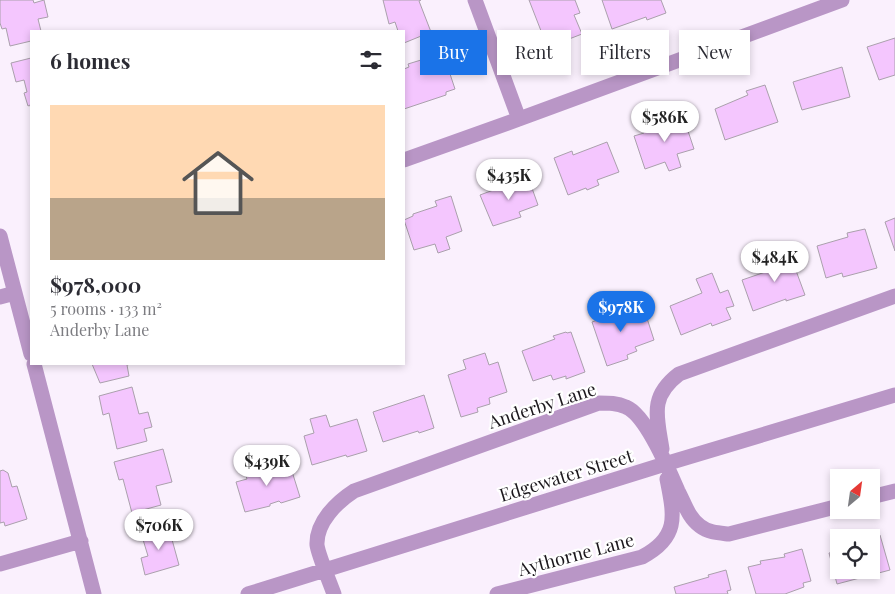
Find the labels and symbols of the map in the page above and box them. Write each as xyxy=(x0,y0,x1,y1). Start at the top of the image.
pin: $586K xyxy=(630,100,700,143)
pin: $435K xyxy=(474,158,544,201)
pin: $484K xyxy=(740,240,810,283)
pin: $978K xyxy=(586,290,656,333)
street label: Anderby Lane xyxy=(484,376,599,434)
street label: Edgewater Street xyxy=(496,443,636,507)
pin: $439K xyxy=(232,444,302,487)
north arrow xyxy=(830,469,880,519)
pin: $706K xyxy=(124,508,194,551)
street label: Aythorne Lane xyxy=(514,527,637,581)

